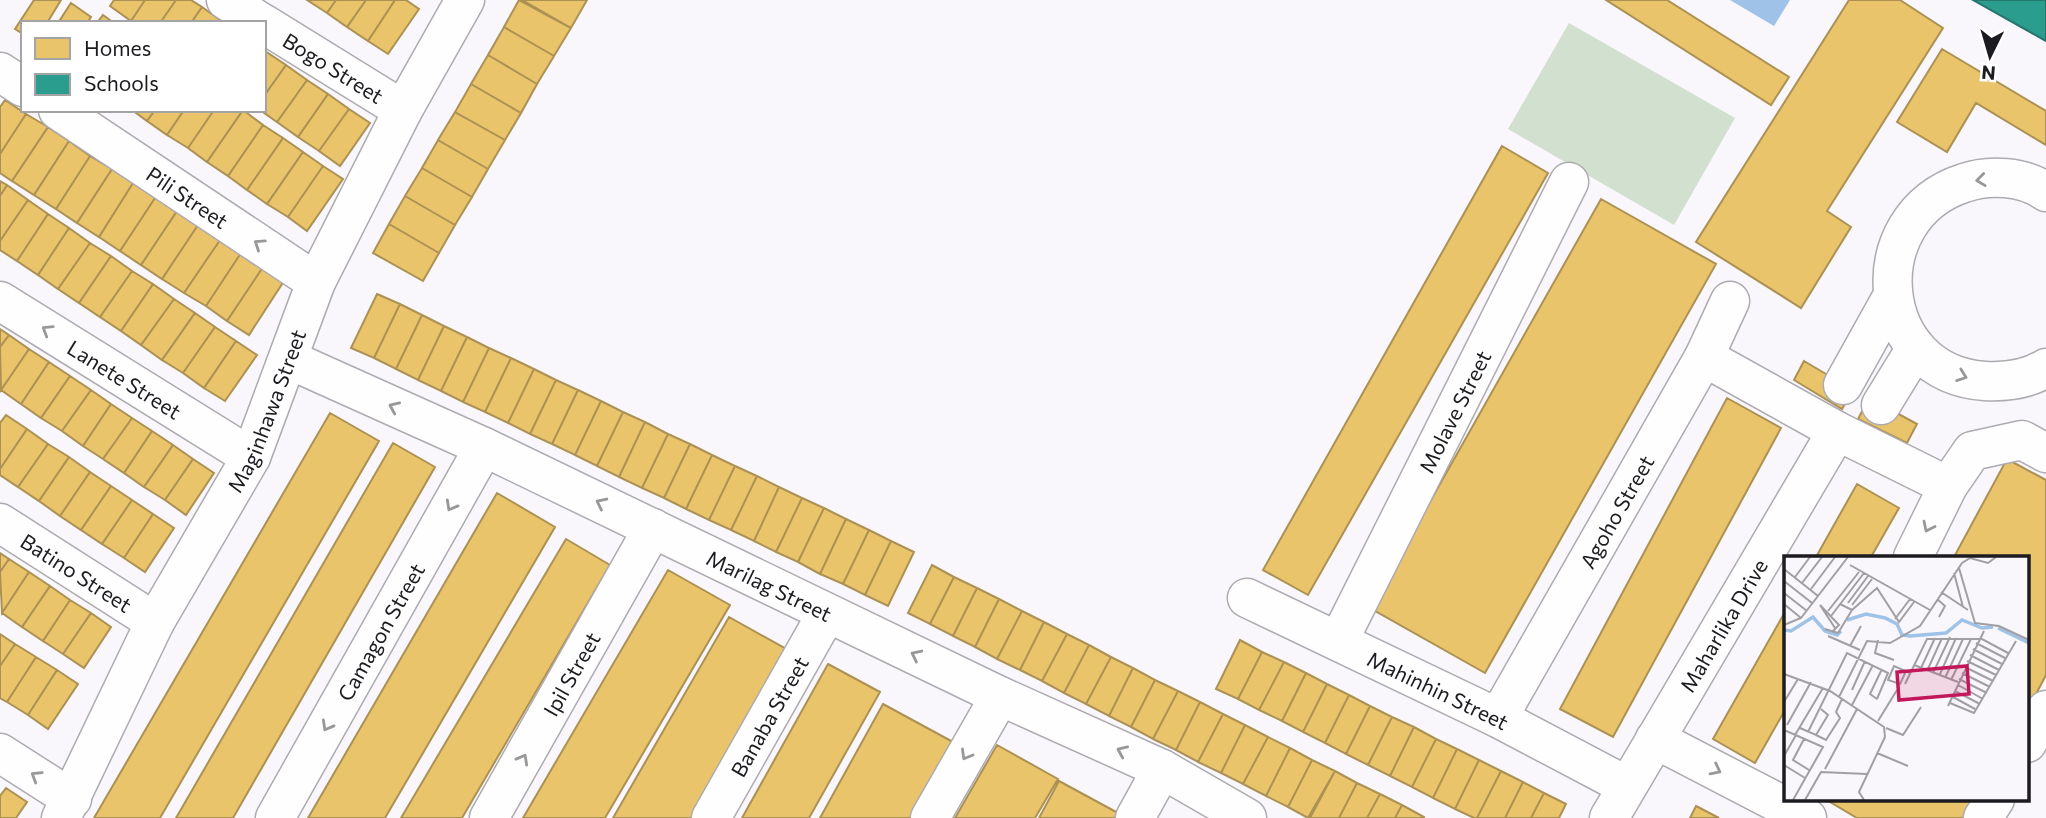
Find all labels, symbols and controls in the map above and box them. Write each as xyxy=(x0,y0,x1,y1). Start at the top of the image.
legend xyxy=(21,21,266,112)
north arrow xyxy=(1955,21,2025,91)
street label: Bogo Street xyxy=(279,27,388,108)
text: Homes xyxy=(84,35,151,60)
text: N xyxy=(1980,61,1997,86)
text: Schools xyxy=(84,70,159,95)
street label: Pili Street xyxy=(142,160,233,233)
one-way arrow xyxy=(1975,172,1987,187)
one-way arrow xyxy=(254,240,267,252)
one-way arrow xyxy=(41,326,54,339)
street label: Maginhawa Street xyxy=(221,326,310,496)
street label: Lanete Street xyxy=(63,334,186,423)
street label: Molave Street xyxy=(1413,346,1495,477)
one-way arrow xyxy=(1955,368,1968,382)
one-way arrow xyxy=(389,401,402,415)
street label: Agoho Street xyxy=(1574,450,1658,572)
one-way arrow xyxy=(596,497,608,511)
one-way arrow xyxy=(446,499,459,512)
one-way arrow xyxy=(1922,520,1936,532)
street label: Batino Street xyxy=(17,527,137,617)
street label: Marilag Street xyxy=(703,544,836,626)
street label: Maharlika Drive xyxy=(1674,554,1772,696)
inset map xyxy=(1784,556,2028,800)
street label: Camagon Street xyxy=(331,558,429,705)
street label: Ipil Street xyxy=(537,627,604,720)
street label: Mahinhin Street xyxy=(1364,645,1513,734)
one-way arrow xyxy=(911,650,923,664)
street label: Banaba Street xyxy=(725,652,813,781)
one-way arrow xyxy=(322,719,335,731)
one-way arrow xyxy=(1117,745,1129,759)
one-way arrow xyxy=(961,748,974,761)
one-way arrow xyxy=(515,753,528,766)
one-way arrow xyxy=(1709,762,1721,776)
one-way arrow xyxy=(31,772,44,785)

